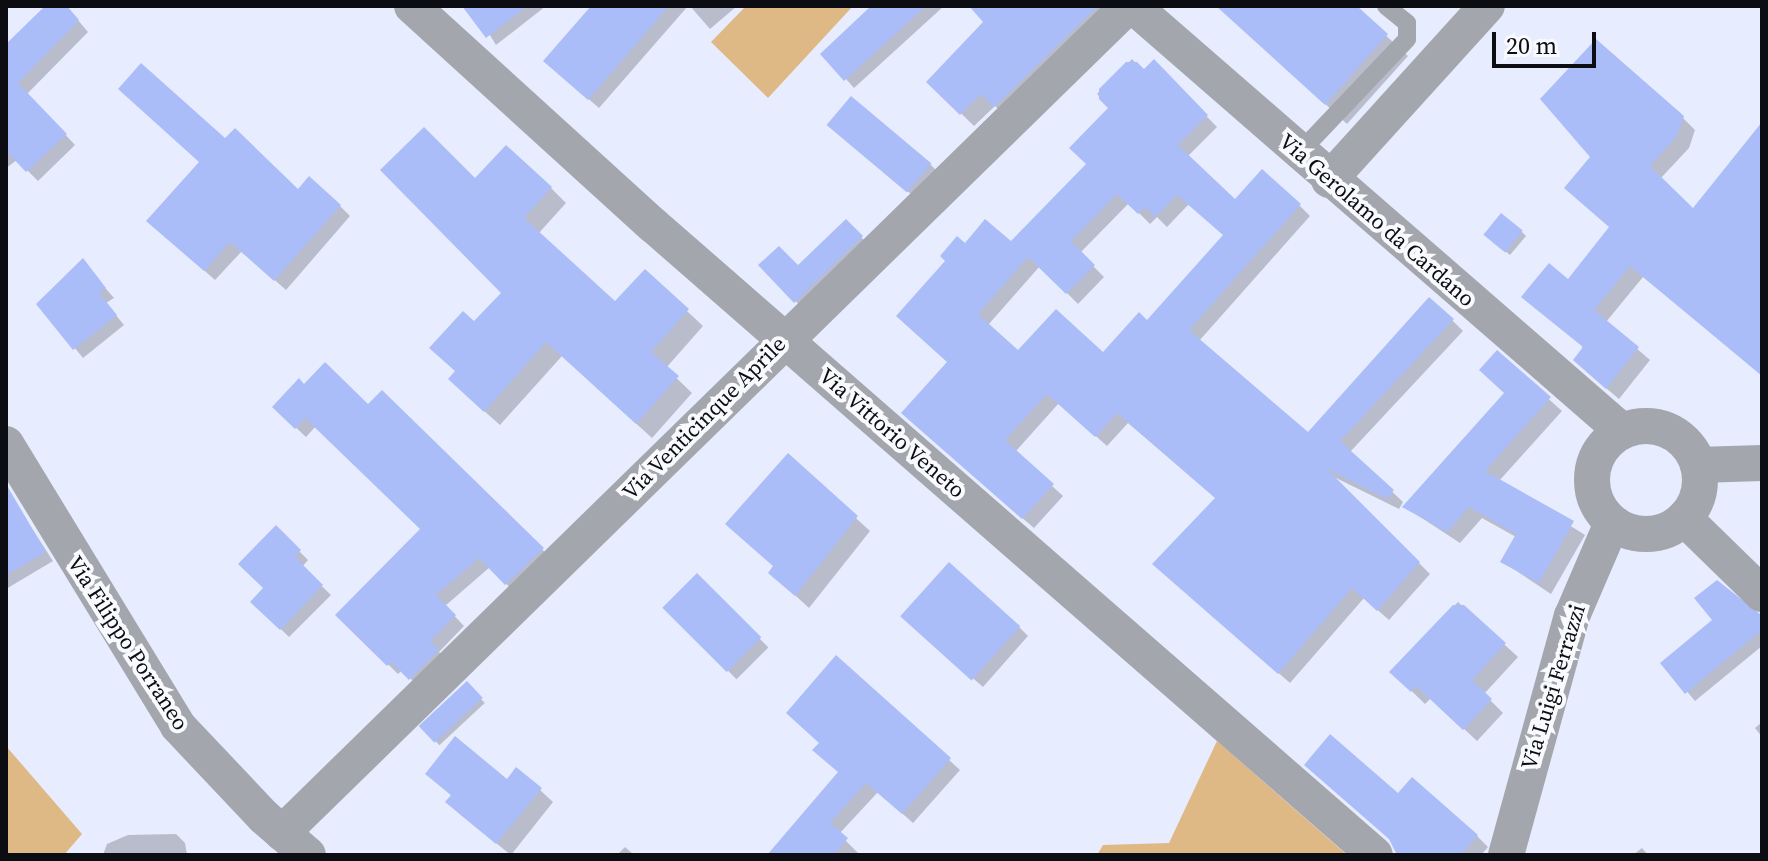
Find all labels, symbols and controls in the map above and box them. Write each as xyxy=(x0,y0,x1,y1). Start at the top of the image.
scale bar xyxy=(1496,16,1600,66)
text: 20 m xyxy=(1506,29,1557,62)
street label: Via Gerolamo da Cardano xyxy=(1274,128,1480,312)
street label: Via Venticinque Aprile xyxy=(617,331,791,505)
street label: Via Vittorio Veneto xyxy=(813,362,971,504)
street label: Via Filippo Porraneo xyxy=(62,551,194,735)
street label: Via Luigi Ferrazzi xyxy=(1515,601,1591,773)

